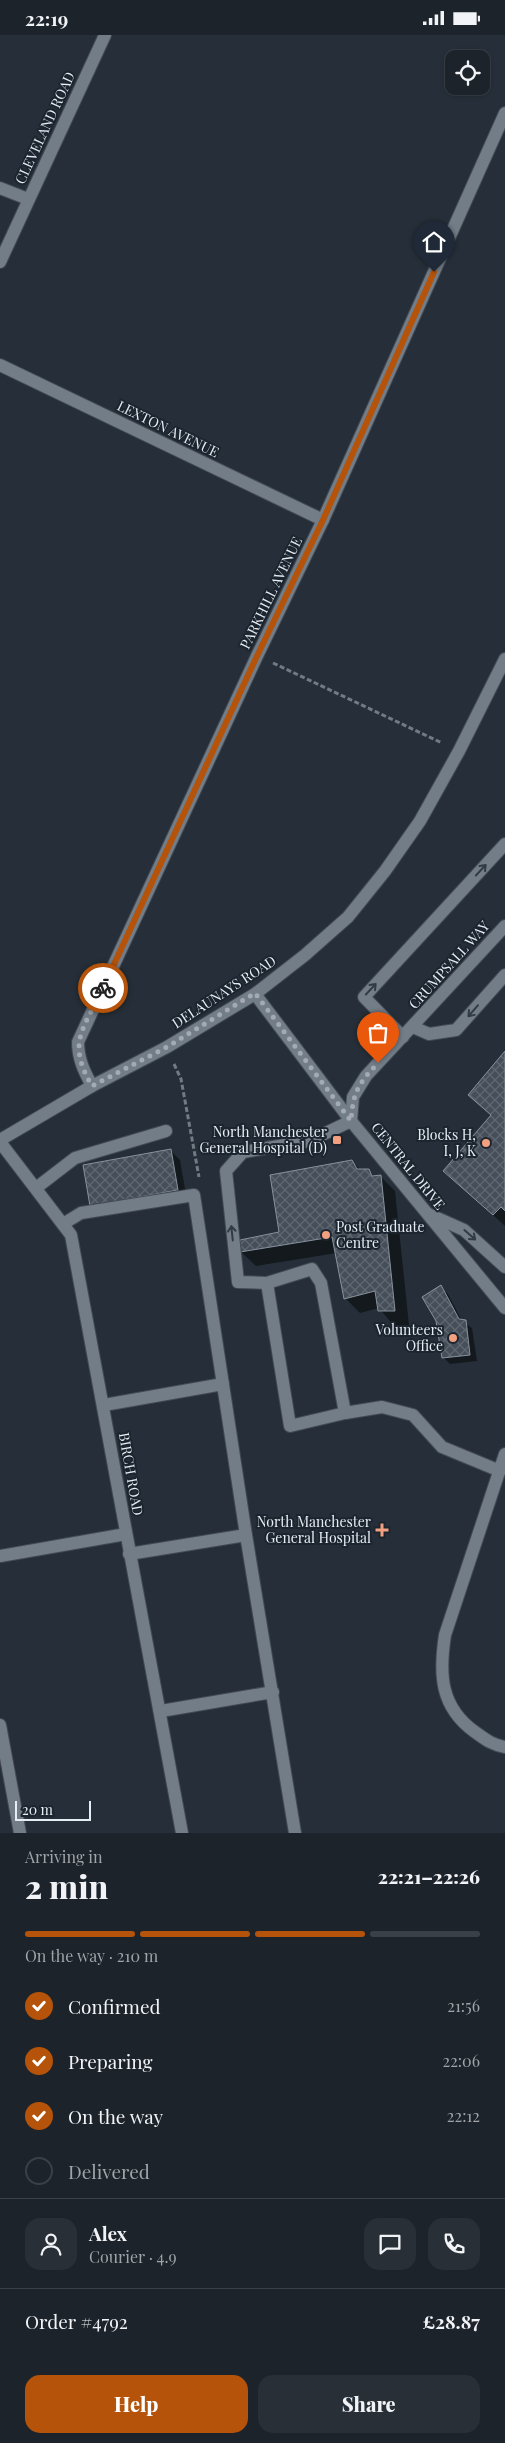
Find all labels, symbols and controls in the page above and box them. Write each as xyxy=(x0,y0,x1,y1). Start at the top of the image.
text: 22:19 xyxy=(25,5,68,31)
map controls xyxy=(445,50,490,95)
button: locate xyxy=(445,50,490,95)
street label: CLEVELAND ROAD xyxy=(10,69,79,187)
pin xyxy=(413,221,455,272)
icon: home xyxy=(420,228,448,256)
street label: LEXTON AVENUE xyxy=(114,396,222,461)
street label: PARKHILL AVENUE xyxy=(235,534,306,652)
one-way arrow xyxy=(475,863,487,876)
street label: CRUMPSALL WAY xyxy=(404,916,494,1013)
street label: DELAUNAYS ROAD xyxy=(168,951,279,1032)
courier xyxy=(78,963,128,1013)
icon: bike xyxy=(89,974,117,1002)
one-way arrow xyxy=(365,983,377,996)
one-way arrow xyxy=(467,1005,479,1018)
pin xyxy=(357,1012,399,1063)
icon: bag xyxy=(364,1019,392,1047)
street label: CENTRAL DRIVE xyxy=(367,1118,450,1213)
place label: North Manchester General Hospital (D) xyxy=(200,1122,328,1157)
place label: Blocks H, I, J, K xyxy=(417,1125,477,1160)
marker: North Manchester General Hospital (D) xyxy=(331,1134,343,1146)
marker: Blocks H, I, J, K xyxy=(480,1137,492,1149)
place label: Post Graduate Centre xyxy=(336,1217,425,1252)
one-way arrow xyxy=(228,1225,237,1241)
marker: Post Graduate Centre xyxy=(320,1229,332,1241)
one-way arrow xyxy=(463,1230,476,1241)
place label: Volunteers Office xyxy=(374,1320,443,1355)
marker: Volunteers Office xyxy=(447,1332,459,1344)
street label: BIRCH ROAD xyxy=(115,1431,148,1517)
place label: North Manchester General Hospital xyxy=(257,1512,372,1547)
marker: North Manchester General Hospital xyxy=(375,1523,389,1537)
scale bar xyxy=(15,1798,91,1821)
text: 20 m xyxy=(22,1800,53,1819)
text: Arriving in xyxy=(25,1846,103,1867)
text: 22:21–22:26 xyxy=(378,1863,480,1889)
text: 2 min xyxy=(25,1864,108,1907)
text: On the way · 210 m xyxy=(25,1945,158,1966)
icon: check xyxy=(25,1992,53,2020)
text: Confirmed xyxy=(68,1993,161,2019)
text: 21:56 xyxy=(447,1995,480,2016)
icon: check xyxy=(25,2047,53,2075)
text: Preparing xyxy=(68,2048,153,2074)
text: 22:06 xyxy=(443,2050,480,2071)
icon: check xyxy=(25,2102,53,2130)
text: On the way xyxy=(68,2103,163,2129)
text: 22:12 xyxy=(447,2105,480,2126)
text: Delivered xyxy=(68,2158,150,2184)
button: person xyxy=(25,2218,77,2270)
button: chat xyxy=(364,2218,416,2270)
button: phone xyxy=(428,2218,480,2270)
text: Alex xyxy=(89,2220,127,2246)
text: Courier · 4.9 xyxy=(89,2246,177,2267)
text: Order #4792 xyxy=(25,2308,128,2334)
text: £28.87 xyxy=(422,2308,480,2334)
button: Help xyxy=(25,2375,248,2433)
button: Share xyxy=(258,2375,480,2433)

